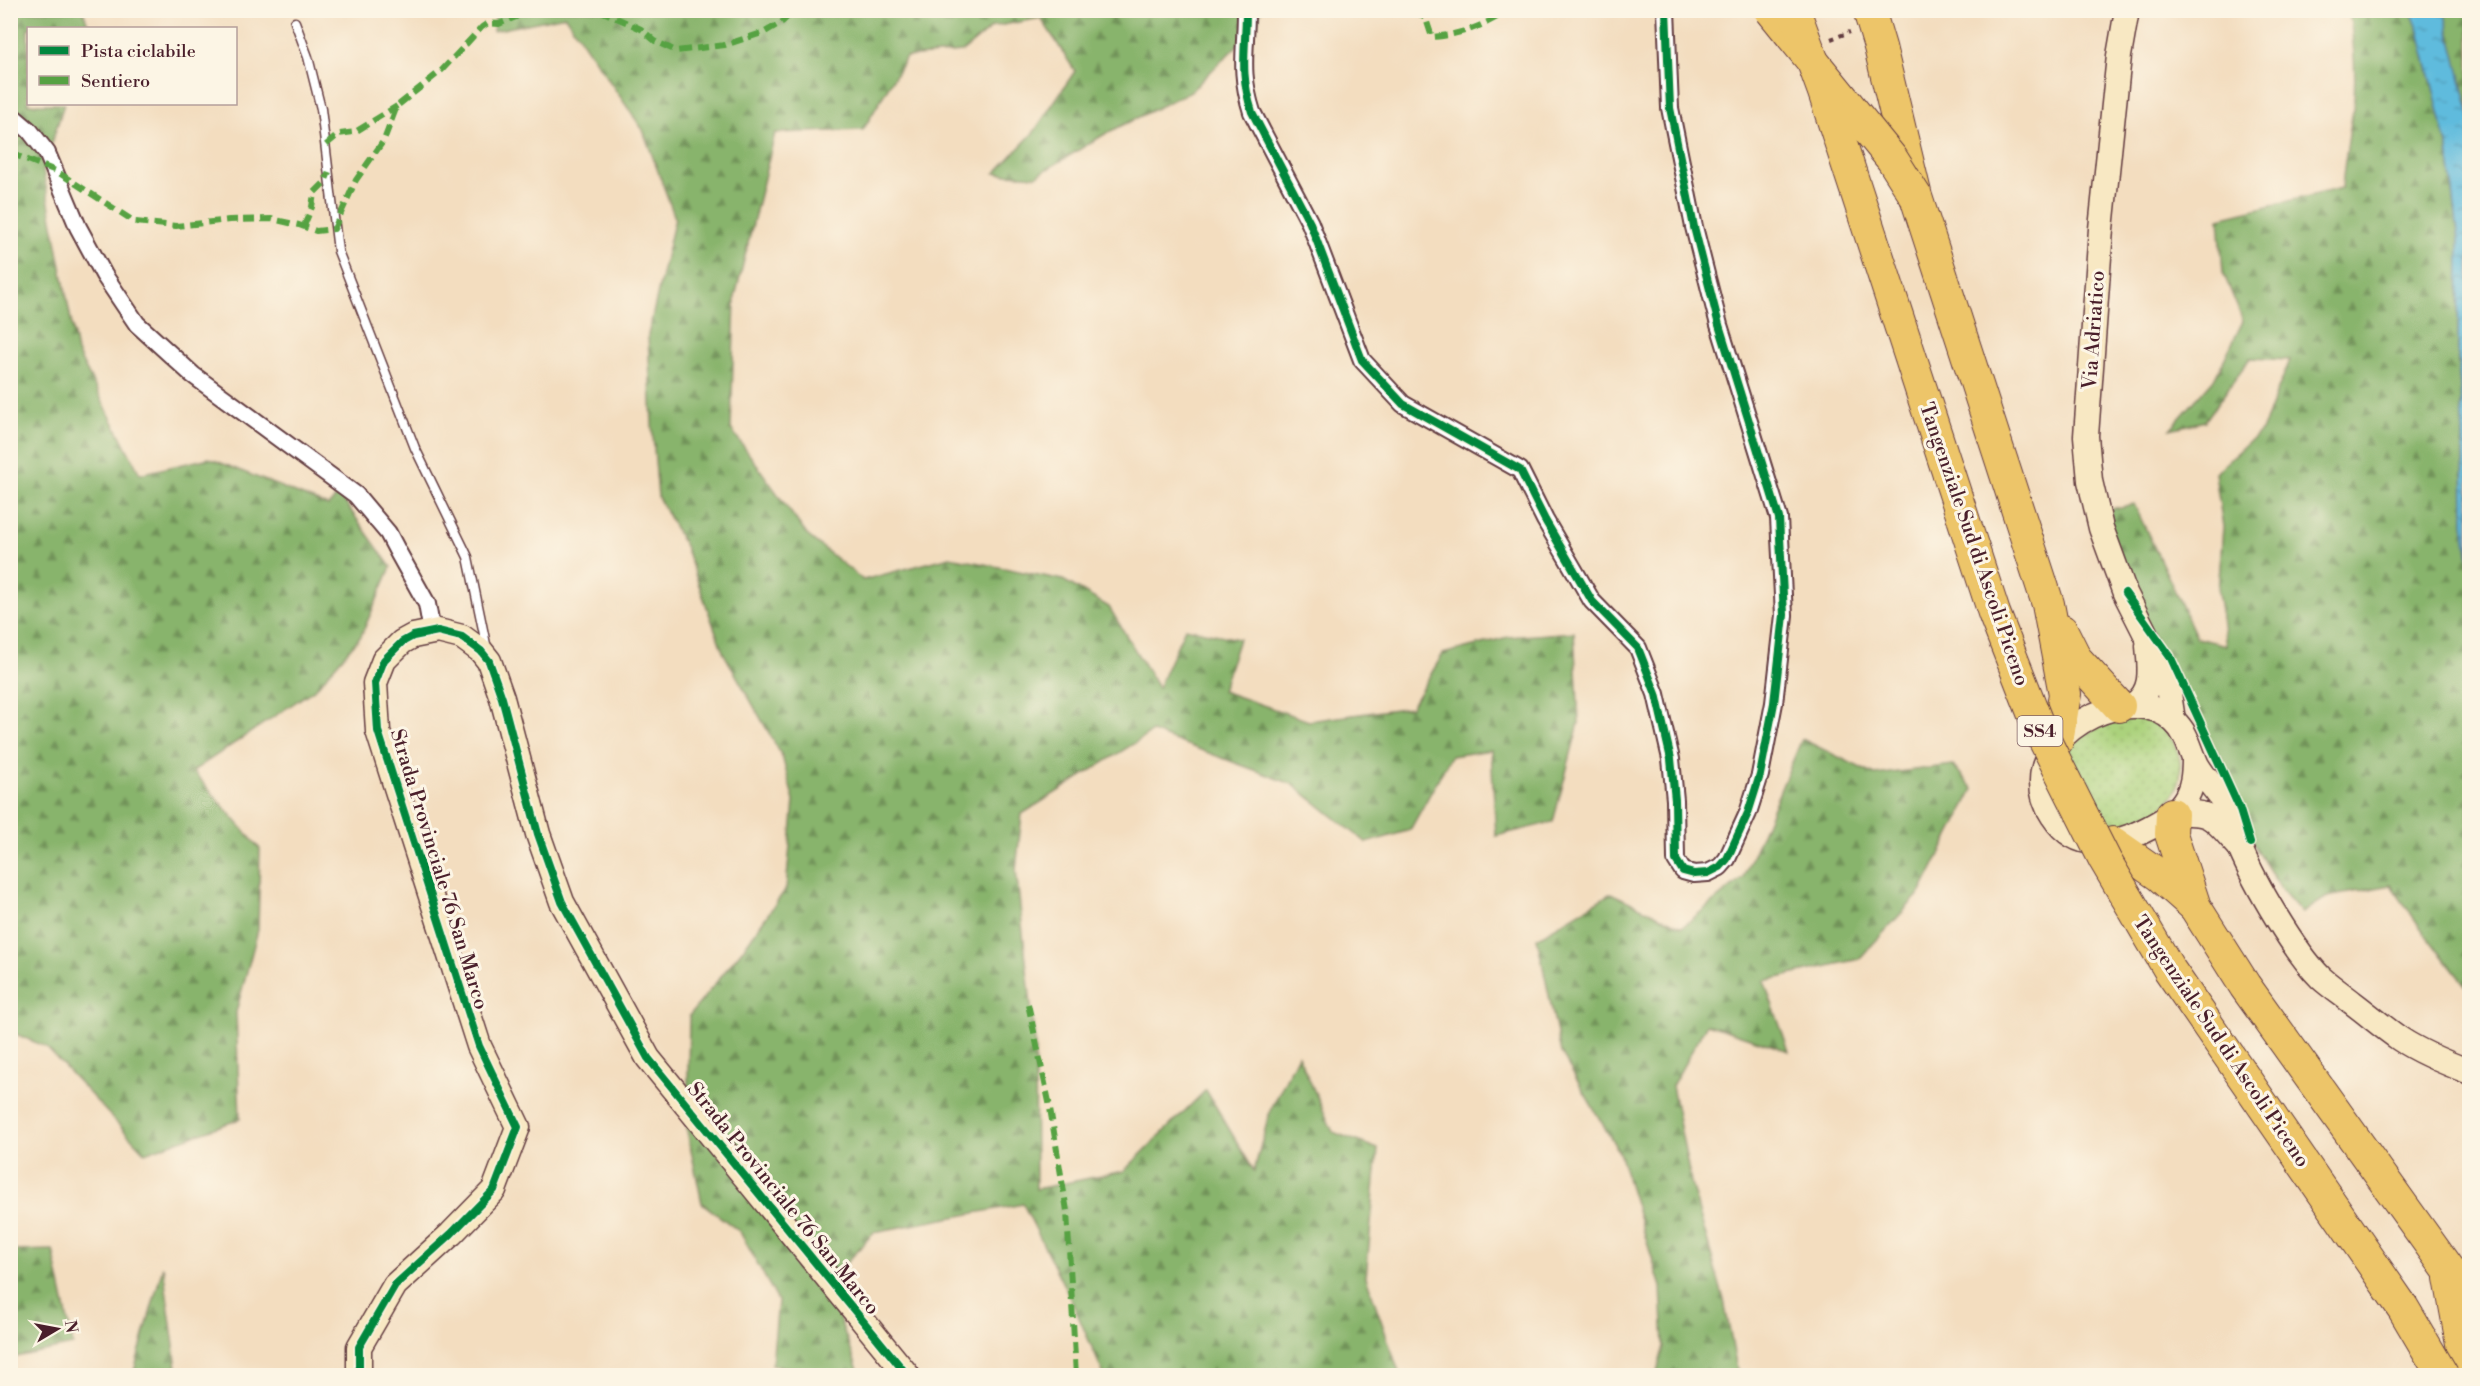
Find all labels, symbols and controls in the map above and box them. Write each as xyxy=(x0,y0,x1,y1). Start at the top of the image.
legend xyxy=(27,27,237,105)
text: Pista ciclabile xyxy=(81,40,196,63)
text: Sentiero xyxy=(81,70,150,93)
street label: Via Adriatico xyxy=(2078,270,2111,392)
street label: Tangenziale Sud di Ascoli Piceno xyxy=(1913,399,2034,689)
road number: SS4 xyxy=(2018,716,2062,746)
street label: Strada Provinciale 76 San Marco xyxy=(384,726,493,1013)
street label: Tangenziale Sud di Ascoli Piceno xyxy=(2127,911,2314,1172)
street label: Strada Provinciale 76 San Marco xyxy=(681,1078,884,1320)
north arrow xyxy=(27,1299,87,1359)
text: N xyxy=(60,1319,82,1335)

